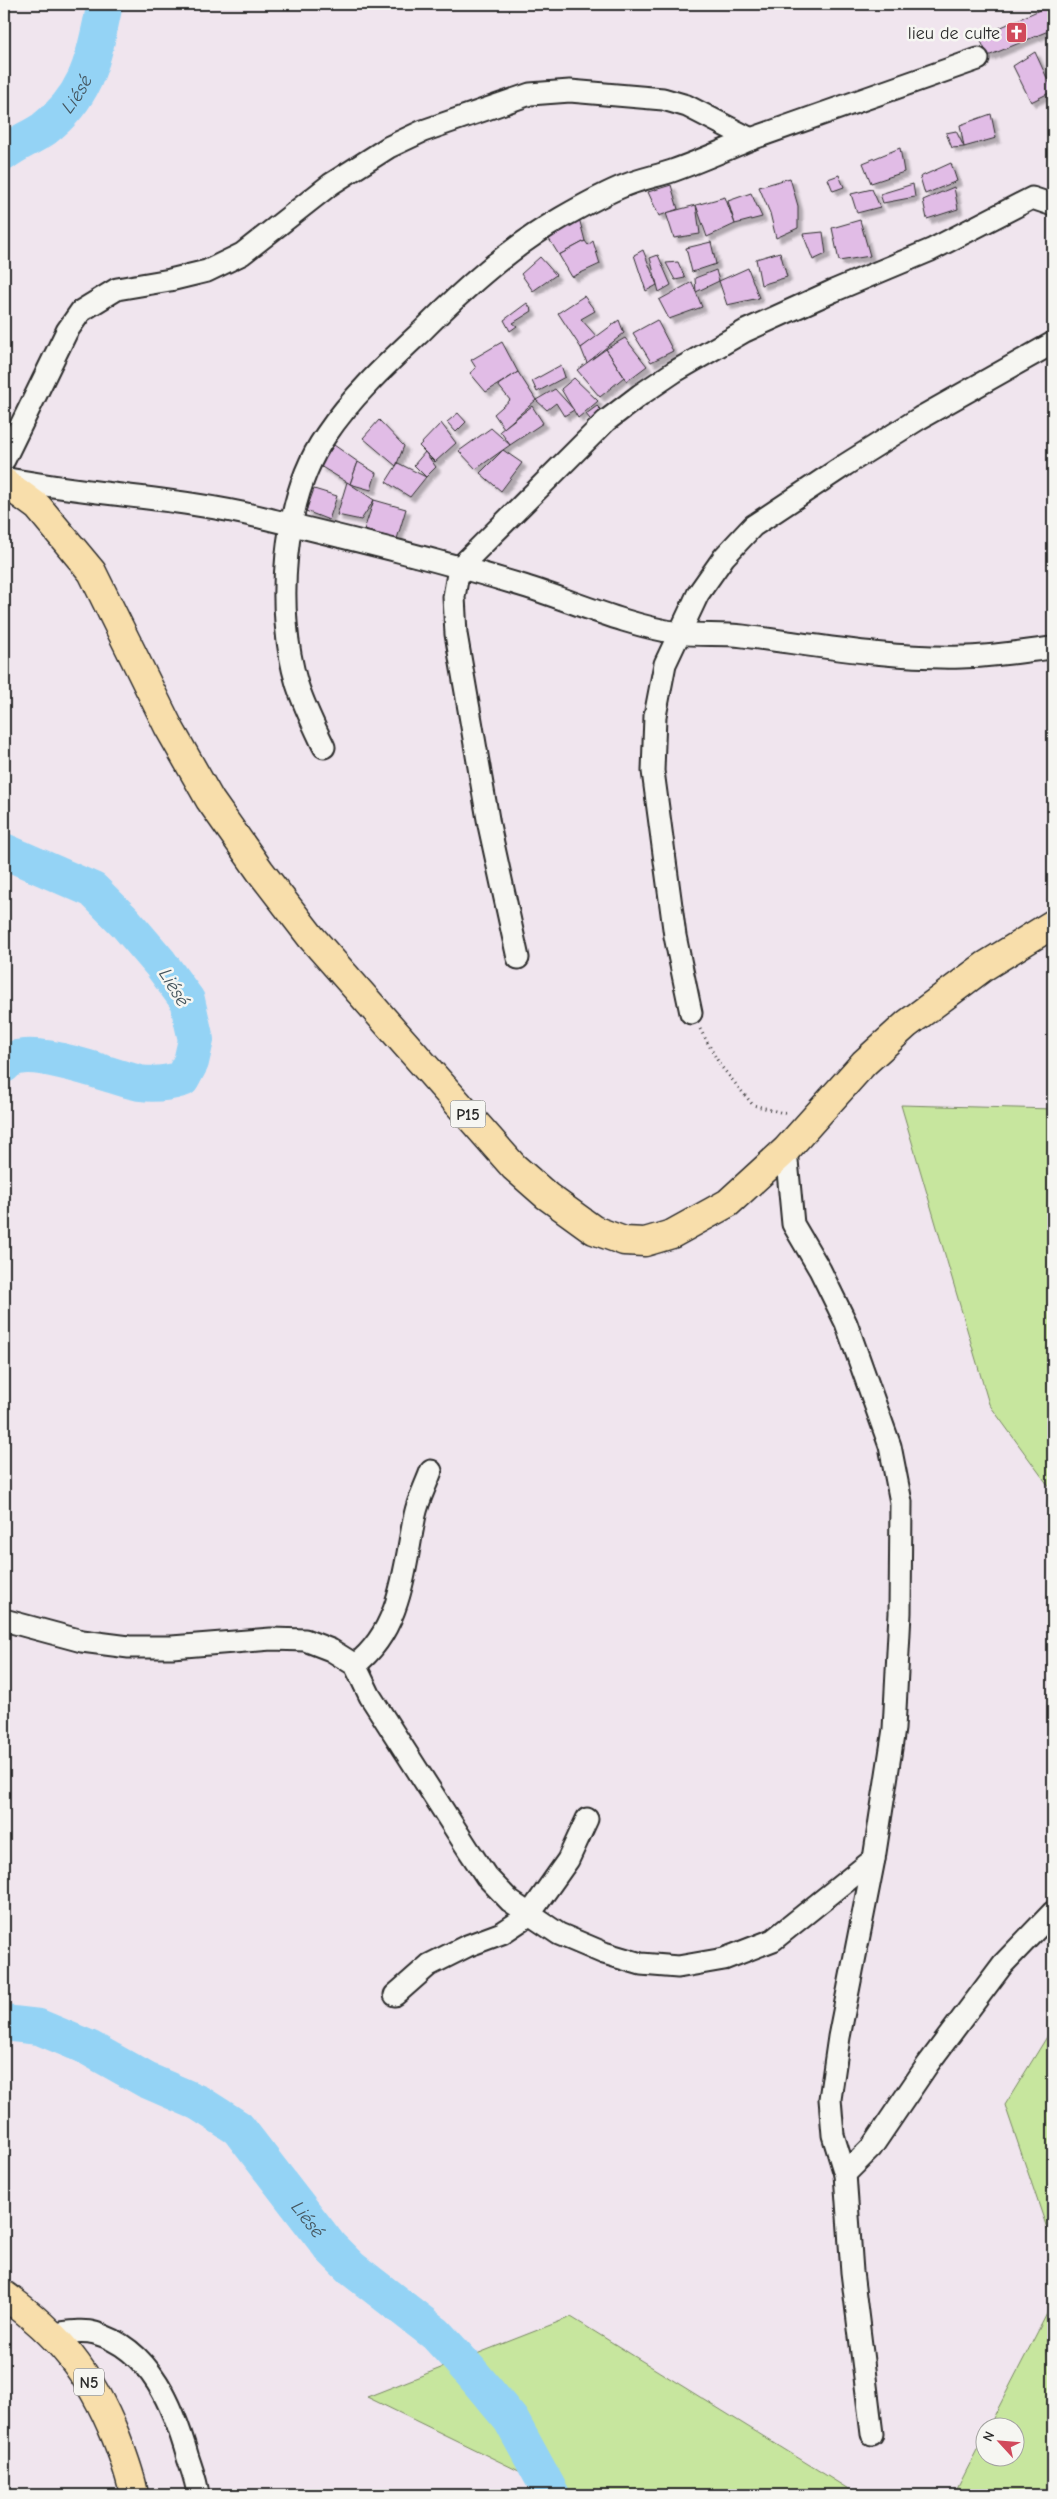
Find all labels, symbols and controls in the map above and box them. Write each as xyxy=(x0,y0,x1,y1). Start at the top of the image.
church icon: lieu de culte xyxy=(1004,21,1028,45)
place label: lieu de culte xyxy=(908,23,1000,44)
water label: Liésé xyxy=(57,71,97,118)
water label: Liésé xyxy=(154,964,194,1011)
road number: P15 xyxy=(450,1100,486,1128)
water label: Liésé xyxy=(286,2197,329,2243)
road number: N5 xyxy=(74,2368,104,2396)
north arrow xyxy=(974,2416,1024,2466)
text: N xyxy=(979,2429,998,2444)

